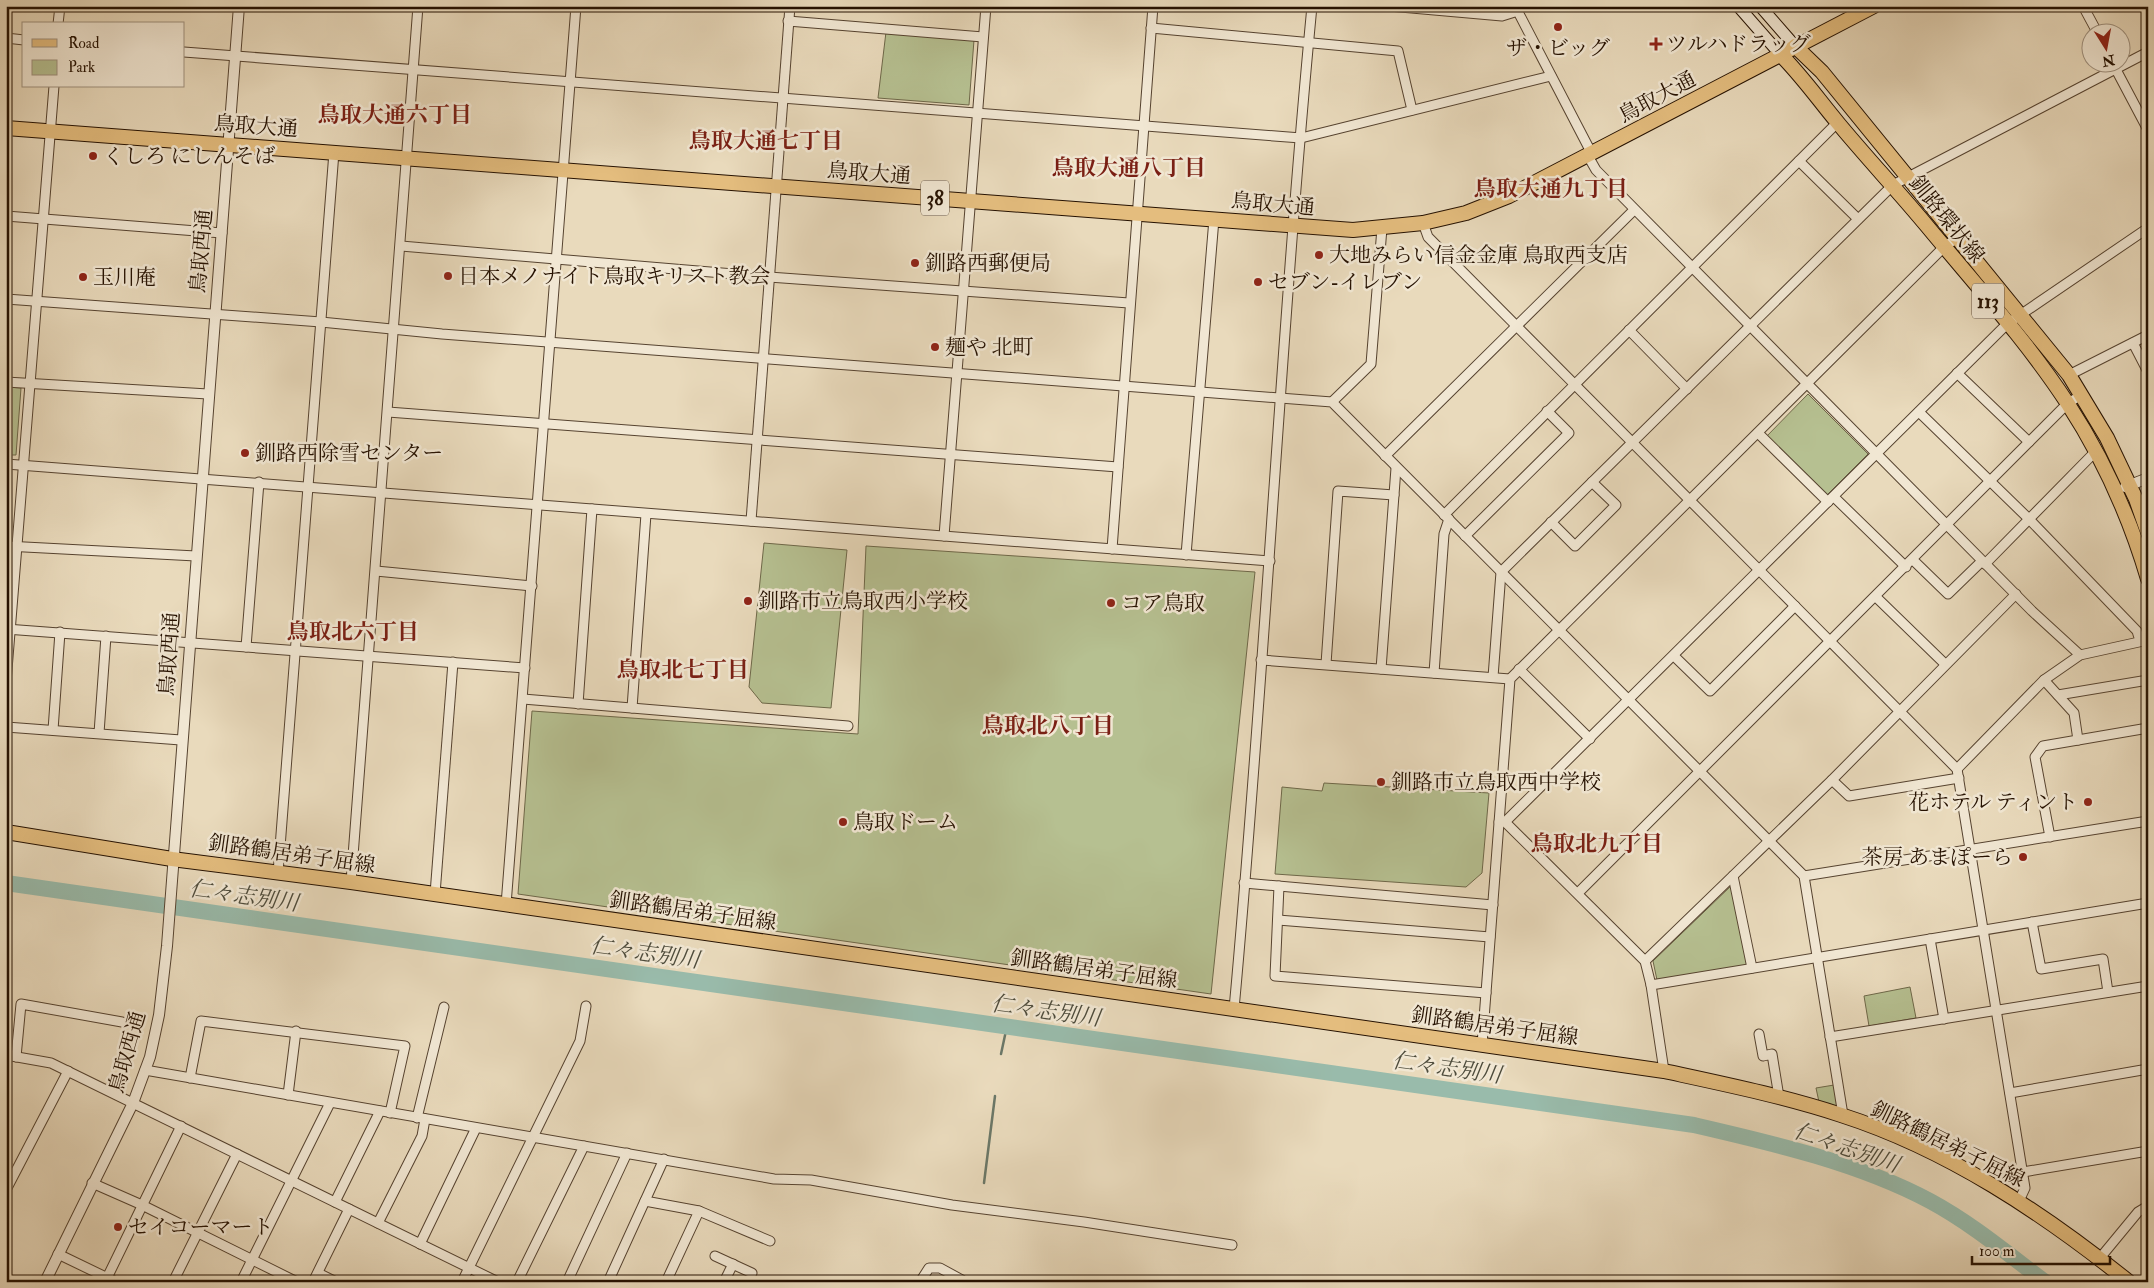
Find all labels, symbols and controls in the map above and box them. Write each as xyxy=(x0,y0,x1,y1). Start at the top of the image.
marker: ザ・ビッグ xyxy=(1552,21,1564,33)
legend xyxy=(22,22,185,88)
north arrow xyxy=(2082,22,2132,72)
place label: ツルハドラッグ xyxy=(1666,31,1811,58)
text: Road xyxy=(68,34,100,53)
place label: ザ・ビッグ xyxy=(1506,35,1610,62)
marker: ツルハドラッグ xyxy=(1650,38,1662,50)
text: N xyxy=(2100,51,2117,70)
text: Park xyxy=(68,58,95,77)
street label: 鳥取大通 xyxy=(1614,66,1701,129)
district label: 鳥取大通六丁目 xyxy=(318,101,472,129)
street label: 鳥取大通 xyxy=(213,110,299,143)
district label: 鳥取大通七丁目 xyxy=(689,127,843,155)
place label: くしろ にしんそば xyxy=(103,143,275,170)
marker: くしろ にしんそば xyxy=(87,150,99,162)
district label: 鳥取大通八丁目 xyxy=(1052,154,1206,182)
street label: 鳥取大通 xyxy=(826,157,912,190)
street label: 釧路環状線 xyxy=(1903,170,1990,269)
district label: 鳥取大通九丁目 xyxy=(1474,175,1628,203)
road number: 38 xyxy=(921,180,949,216)
street label: 鳥取大通 xyxy=(1230,187,1316,222)
street label: 鳥取西通 xyxy=(184,208,219,294)
place label: 大地みらい信金金庫 鳥取西支店 xyxy=(1329,242,1627,269)
marker: 大地みらい信金金庫 鳥取西支店 xyxy=(1313,249,1325,261)
place label: 釧路西郵便局 xyxy=(925,250,1051,277)
marker: 釧路西郵便局 xyxy=(909,257,921,269)
place label: 日本メノナイト鳥取キリスト教会 xyxy=(458,263,770,290)
place label: 玉川庵 xyxy=(93,264,156,291)
place label: セブン-イレブン xyxy=(1268,269,1422,296)
marker: 日本メノナイト鳥取キリスト教会 xyxy=(442,270,454,282)
marker: 玉川庵 xyxy=(77,271,89,283)
marker: セブン-イレブン xyxy=(1252,276,1264,288)
road number: 113 xyxy=(1972,284,2004,318)
place label: 麺や 北町 xyxy=(945,334,1033,361)
marker: 麺や 北町 xyxy=(929,341,941,353)
place label: 釧路西除雪センター xyxy=(255,440,443,467)
marker: 釧路西除雪センター xyxy=(239,447,251,459)
place label: 釧路市立鳥取西小学校 xyxy=(758,588,968,615)
place label: コア鳥取 xyxy=(1121,590,1205,617)
marker: 釧路市立鳥取西小学校 xyxy=(742,595,754,607)
marker: コア鳥取 xyxy=(1105,597,1117,609)
street label: 鳥取西通 xyxy=(153,611,186,697)
district label: 鳥取北六丁目 xyxy=(287,618,419,646)
district label: 鳥取北七丁目 xyxy=(617,656,749,684)
district label: 鳥取北八丁目 xyxy=(982,712,1114,740)
place label: 釧路市立鳥取西中学校 xyxy=(1391,769,1601,796)
marker: 釧路市立鳥取西中学校 xyxy=(1375,776,1387,788)
place label: 花ホテル ティント xyxy=(1908,789,2078,816)
marker: 花ホテル ティント xyxy=(2082,796,2094,808)
place label: 鳥取ドーム xyxy=(853,809,958,836)
marker: 鳥取ドーム xyxy=(837,816,849,828)
street label: 釧路鶴居弟子屈線 xyxy=(207,829,377,880)
district label: 鳥取北九丁目 xyxy=(1531,830,1663,858)
place label: 茶房 あまぽーら xyxy=(1862,844,2013,871)
marker: 茶房 あまぽーら xyxy=(2017,851,2029,863)
water label: 仁々志別川 xyxy=(187,874,302,918)
street label: 釧路鶴居弟子屈線 xyxy=(608,886,778,937)
water label: 仁々志別川 xyxy=(588,931,703,975)
street label: 釧路鶴居弟子屈線 xyxy=(1009,944,1179,995)
water label: 仁々志別川 xyxy=(989,989,1104,1033)
street label: 釧路鶴居弟子屈線 xyxy=(1410,1001,1580,1052)
street label: 鳥取西通 xyxy=(103,1008,152,1096)
water label: 仁々志別川 xyxy=(1390,1046,1505,1090)
street label: 釧路鶴居弟子屈線 xyxy=(1866,1095,2029,1193)
water label: 仁々志別川 xyxy=(1790,1117,1905,1180)
place label: セイコーマート xyxy=(128,1214,274,1241)
marker: セイコーマート xyxy=(112,1221,124,1233)
scale bar xyxy=(1972,1233,2109,1265)
text: 100 m xyxy=(1979,1242,2015,1261)

